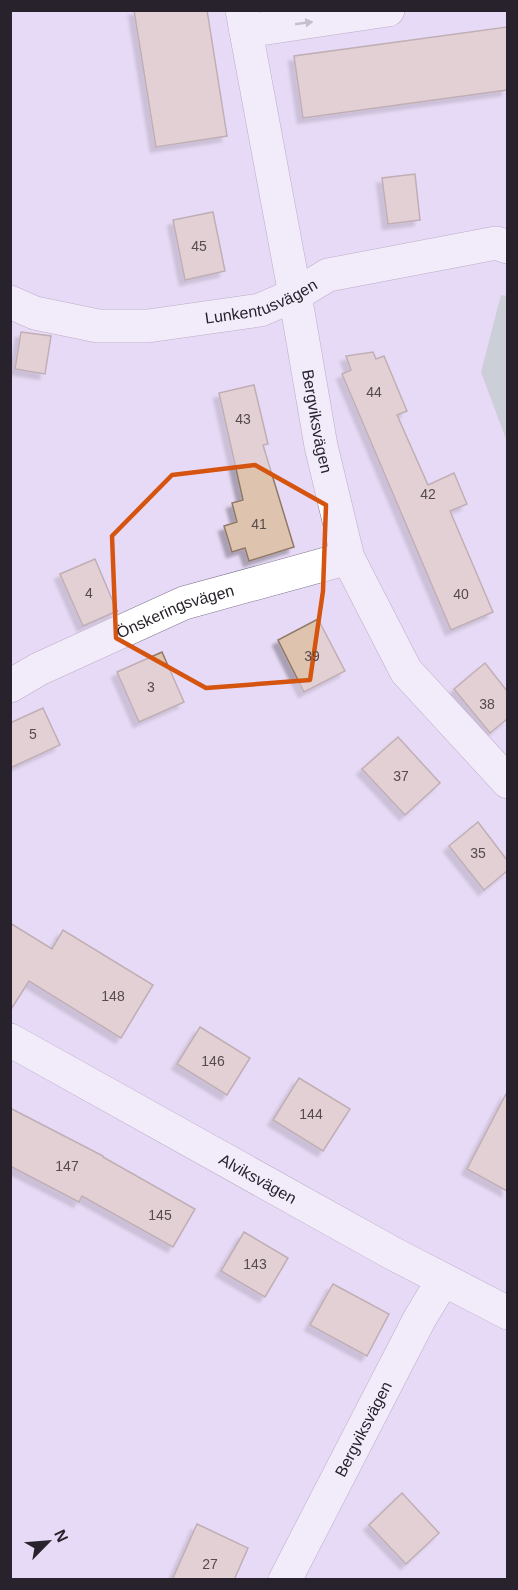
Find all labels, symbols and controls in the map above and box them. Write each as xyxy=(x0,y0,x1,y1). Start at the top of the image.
one-way arrow xyxy=(294,18,313,27)
house number: 45 xyxy=(191,238,207,254)
street label: Lunkentusvägen xyxy=(204,276,320,327)
street label: Bergviksvägen xyxy=(299,368,335,475)
house number: 44 xyxy=(366,384,382,400)
house number: 43 xyxy=(235,411,251,427)
house number: 42 xyxy=(420,486,436,502)
house number: 41 xyxy=(251,516,267,532)
street label: Önskeringsvägen xyxy=(114,582,236,642)
house number: 4 xyxy=(85,585,93,601)
house number: 40 xyxy=(453,586,469,602)
house number: 39 xyxy=(304,648,320,664)
house number: 3 xyxy=(147,679,155,695)
house number: 38 xyxy=(479,696,495,712)
house number: 5 xyxy=(29,726,37,742)
house number: 37 xyxy=(393,768,409,784)
house number: 35 xyxy=(470,845,486,861)
house number: 148 xyxy=(101,988,125,1004)
house number: 146 xyxy=(201,1053,225,1069)
house number: 144 xyxy=(299,1106,323,1122)
street label: Alviksvägen xyxy=(216,1151,299,1207)
house number: 147 xyxy=(55,1158,79,1174)
house number: 145 xyxy=(148,1207,172,1223)
house number: 143 xyxy=(243,1256,267,1272)
street label: Bergviksvägen xyxy=(332,1379,395,1480)
north arrow xyxy=(18,1512,78,1572)
text: N xyxy=(51,1527,71,1545)
house number: 27 xyxy=(202,1556,218,1572)

